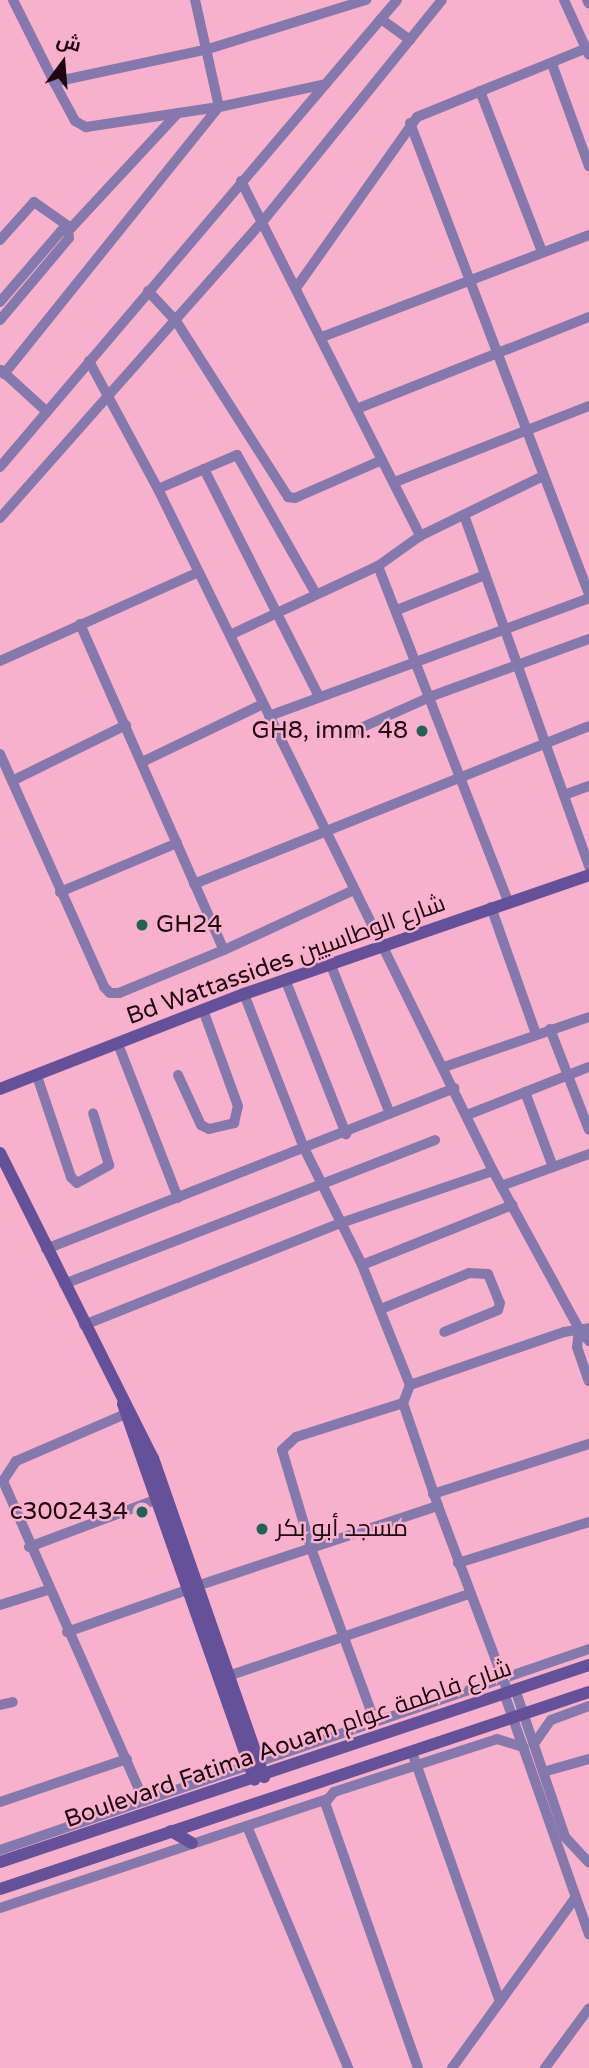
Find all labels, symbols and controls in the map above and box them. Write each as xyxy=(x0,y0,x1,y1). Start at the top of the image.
north arrow xyxy=(28,28,98,98)
text: ش xyxy=(54,29,84,57)
place label: GH8, imm. 48 xyxy=(251,717,408,745)
marker: GH8, imm. 48 xyxy=(414,723,430,739)
street label: Bd Wattassides شارع الوطاسيين xyxy=(123,889,449,1031)
place label: GH24 xyxy=(156,911,222,939)
marker: GH24 xyxy=(134,917,150,933)
place label: c3002434 xyxy=(10,1498,128,1526)
marker: c3002434 xyxy=(134,1504,150,1520)
place label: مسجد أبو بكر xyxy=(276,1515,408,1543)
marker: مسجد أبو بكر xyxy=(254,1521,270,1537)
street label: Boulevard Fatima Aouam شارع فاطمة عوام xyxy=(61,1654,515,1834)

